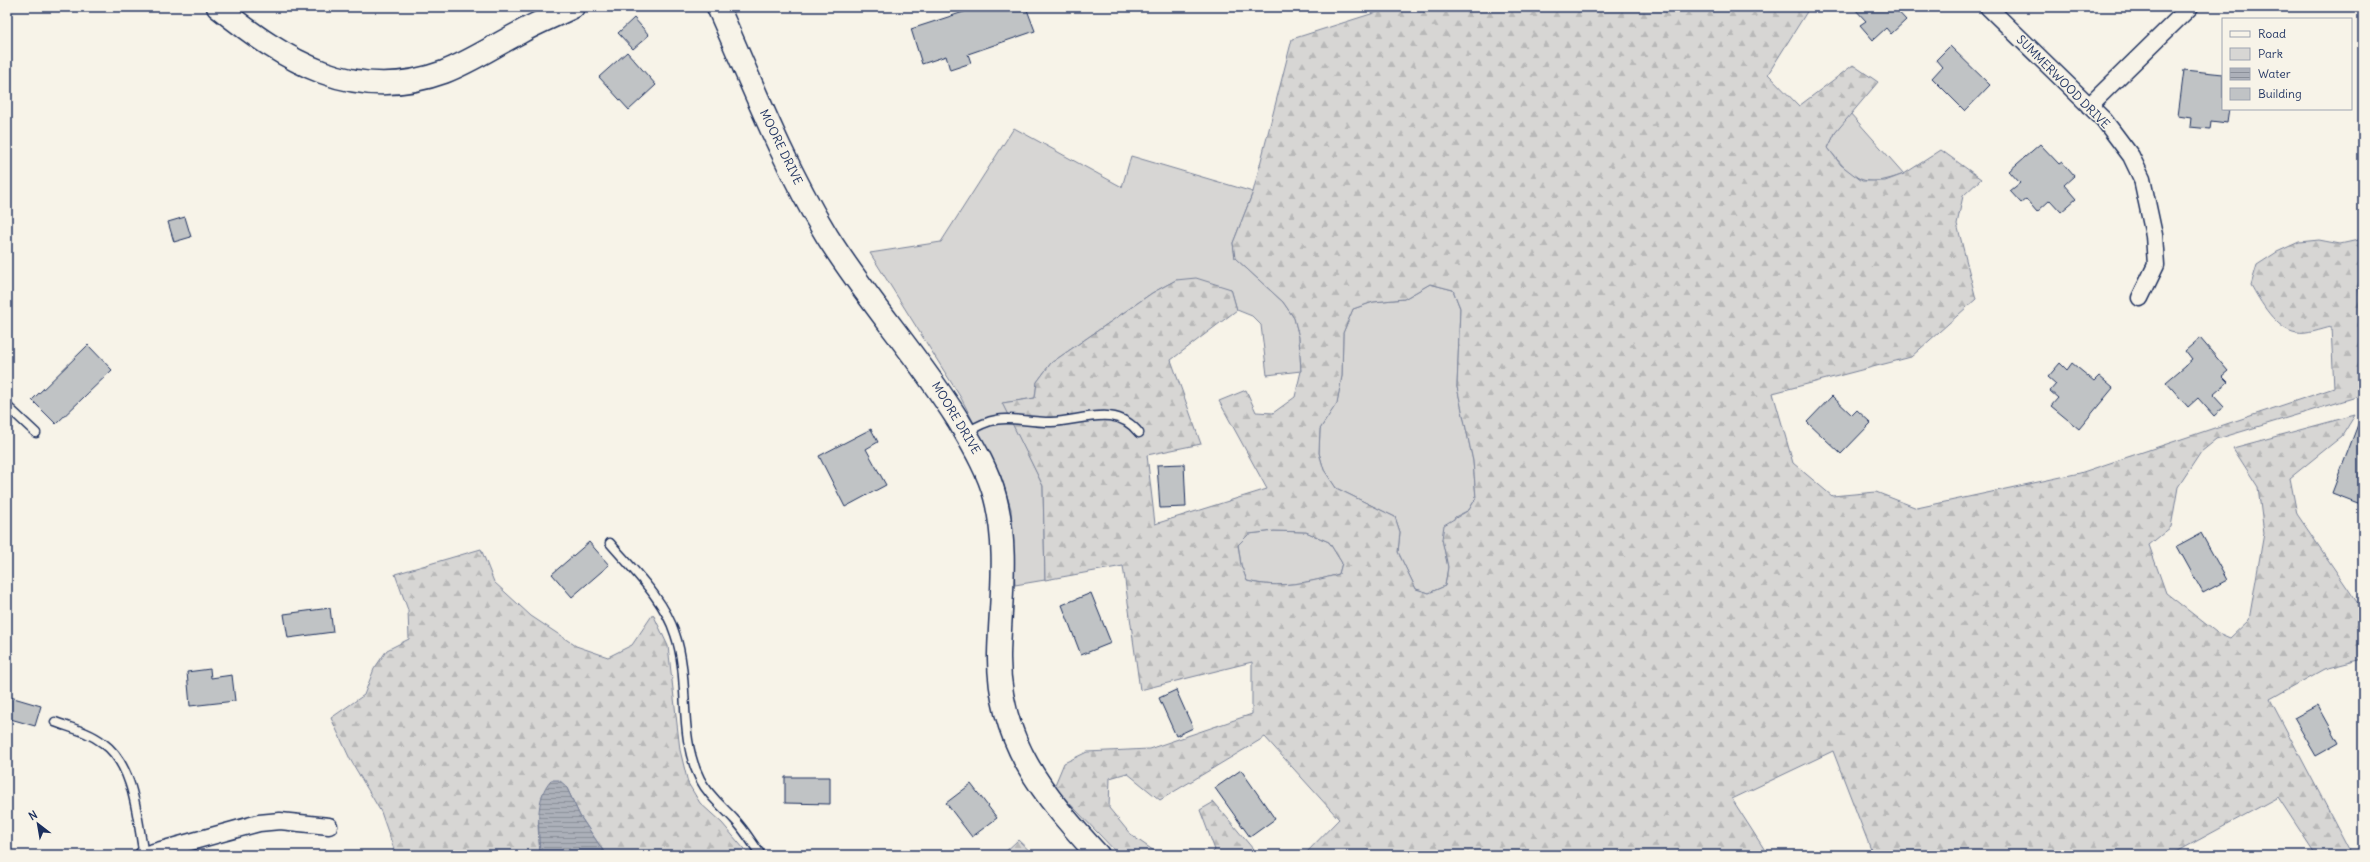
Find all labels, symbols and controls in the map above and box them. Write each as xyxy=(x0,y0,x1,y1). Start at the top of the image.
legend xyxy=(2222,18,2352,110)
text: Road xyxy=(2258,26,2286,41)
street label: SUMMERWOOD DRIVE xyxy=(2014,32,2113,131)
text: Park xyxy=(2258,46,2283,61)
text: Water xyxy=(2258,66,2291,81)
text: Building xyxy=(2258,86,2302,101)
street label: MOORE DRIVE xyxy=(757,107,806,187)
street label: MOORE DRIVE xyxy=(929,379,984,457)
north arrow xyxy=(18,804,58,844)
text: N xyxy=(26,807,40,823)

